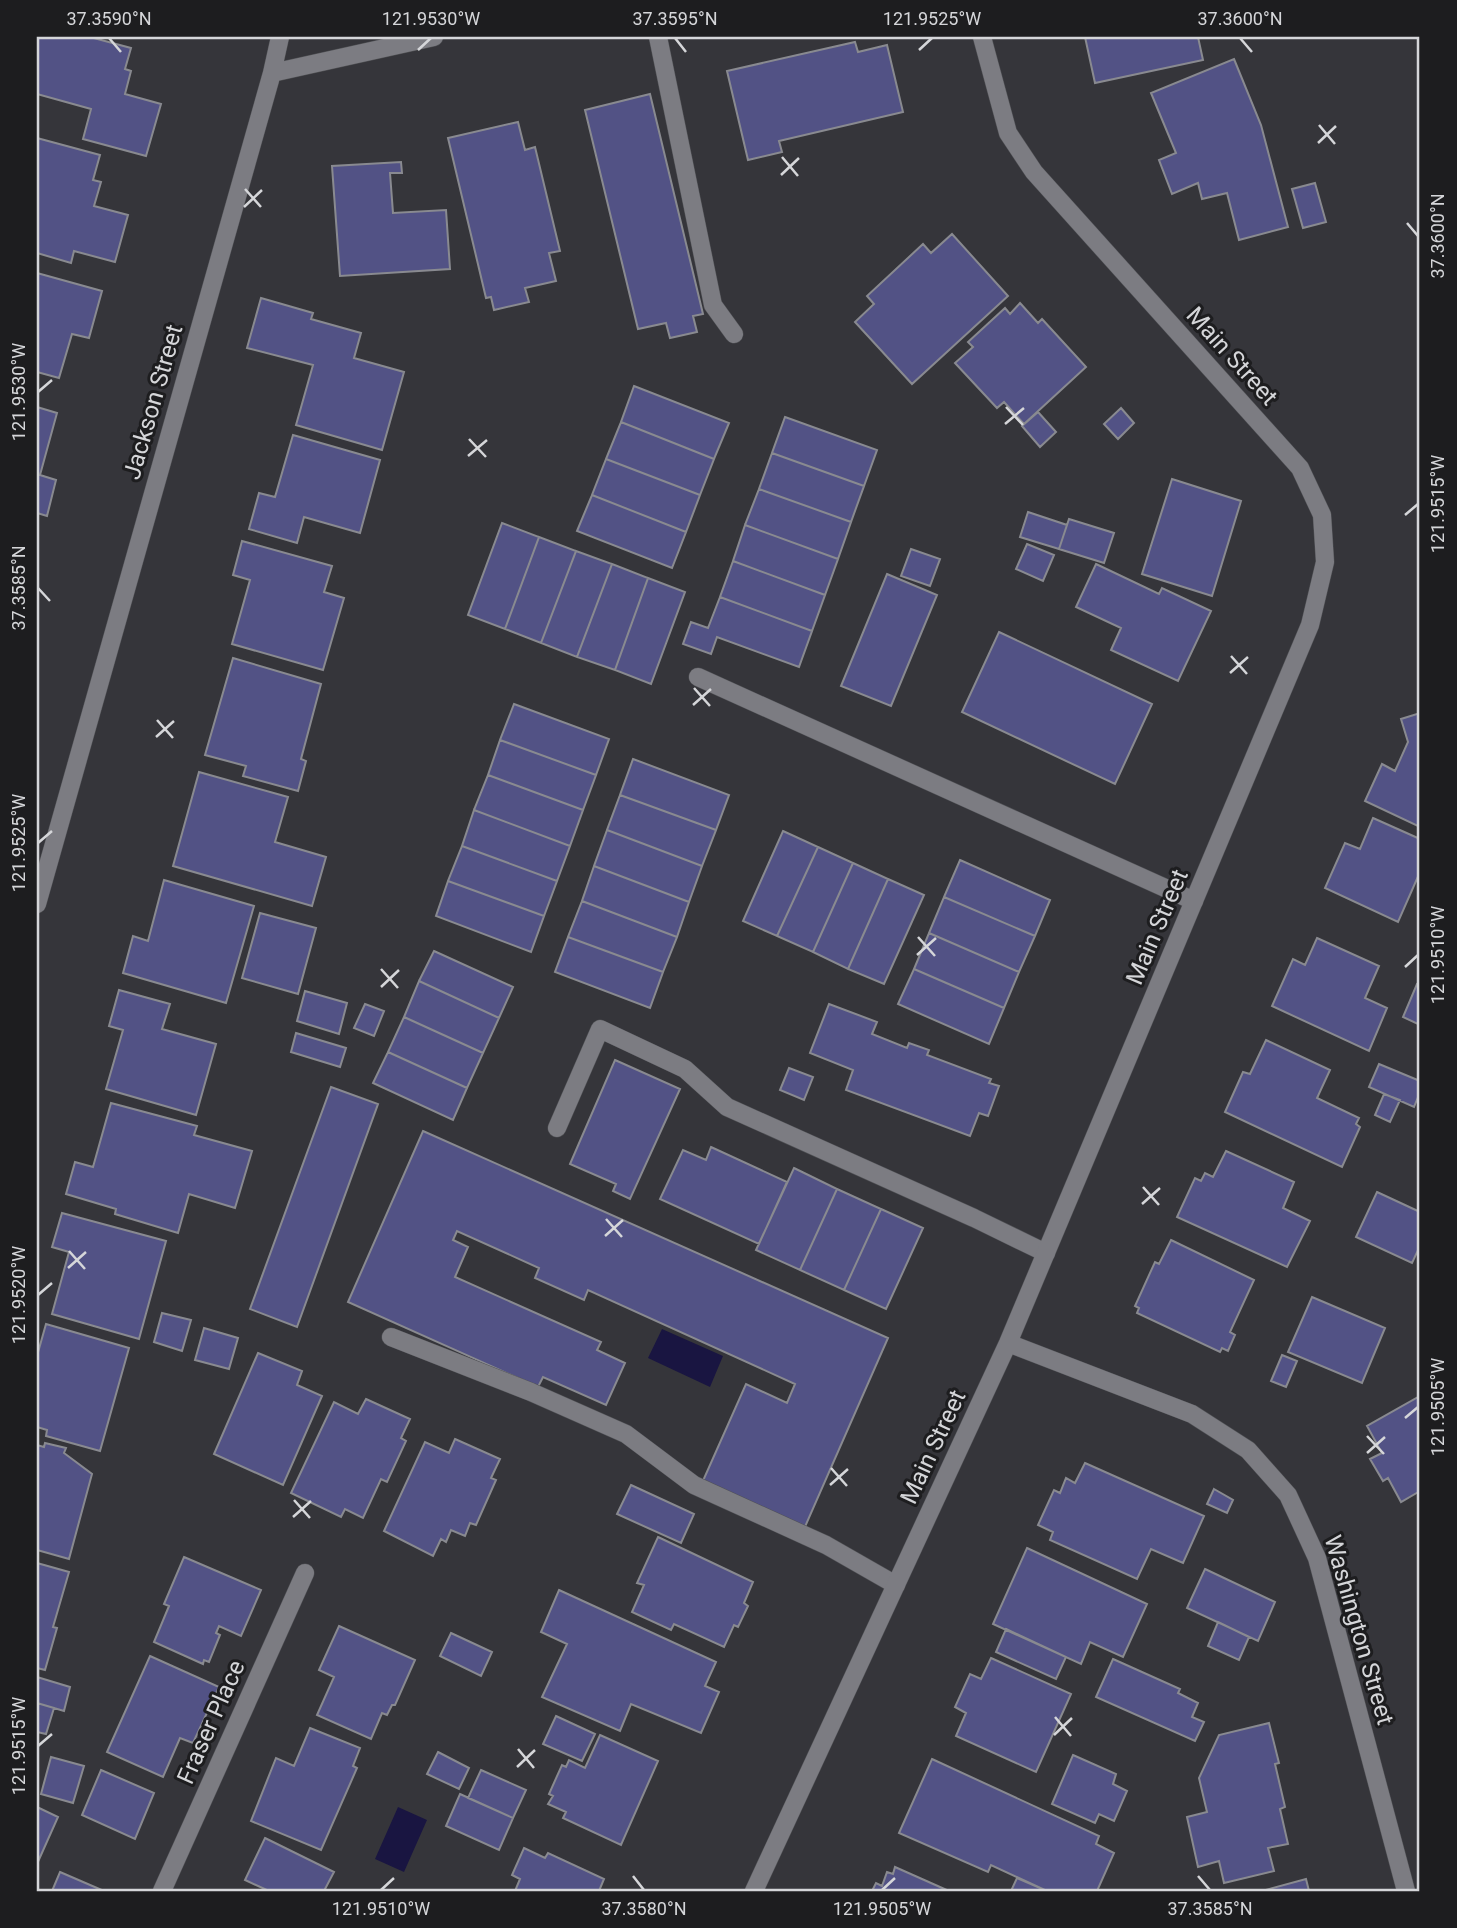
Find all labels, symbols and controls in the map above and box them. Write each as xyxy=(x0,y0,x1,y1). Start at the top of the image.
text: 37.3590°N xyxy=(66,8,152,29)
text: 121.9530°W xyxy=(382,8,480,29)
text: 37.3595°N xyxy=(632,8,718,29)
text: 121.9525°W xyxy=(883,8,981,29)
text: 37.3600°N xyxy=(1197,8,1283,29)
text: 37.3600°N xyxy=(1427,193,1448,279)
street label: Main Street xyxy=(1181,301,1283,411)
street label: Jackson Street xyxy=(118,321,188,483)
text: 121.9530°W xyxy=(8,343,29,441)
text: 121.9515°W xyxy=(1427,455,1448,553)
text: 37.3585°N xyxy=(8,545,29,631)
text: 121.9525°W xyxy=(8,794,29,892)
street label: Main Street xyxy=(1120,865,1194,989)
text: 121.9510°W xyxy=(1427,906,1448,1004)
text: 121.9520°W xyxy=(8,1246,29,1344)
text: 121.9505°W xyxy=(1427,1358,1448,1456)
street label: Main Street xyxy=(894,1386,972,1508)
street label: Washington Street xyxy=(1319,1532,1400,1728)
street label: Fraser Place xyxy=(171,1656,251,1788)
text: 121.9515°W xyxy=(8,1697,29,1795)
text: 121.9510°W xyxy=(332,1898,430,1919)
text: 37.3580°N xyxy=(601,1898,687,1919)
text: 121.9505°W xyxy=(833,1898,931,1919)
text: 37.3585°N xyxy=(1167,1898,1253,1919)

